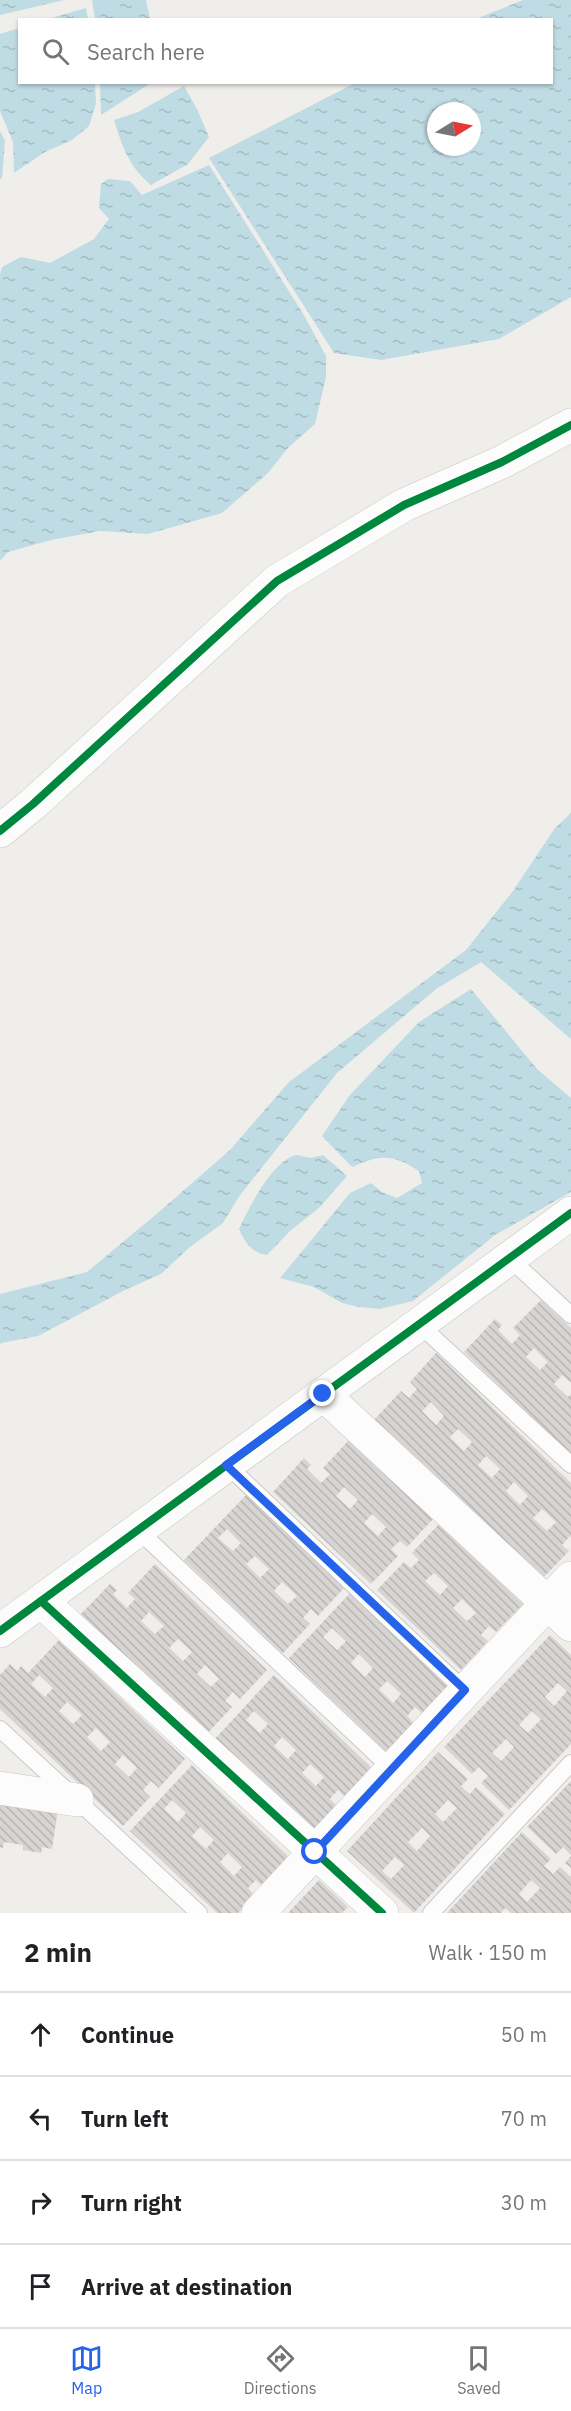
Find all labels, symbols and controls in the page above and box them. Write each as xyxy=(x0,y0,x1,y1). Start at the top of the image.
search box xyxy=(18,18,553,84)
icon: search xyxy=(39,35,72,68)
text: Search here xyxy=(87,37,205,66)
north arrow xyxy=(427,102,481,156)
route end xyxy=(309,1380,335,1406)
route start xyxy=(301,1838,327,1864)
text: 2 min xyxy=(24,1935,92,1969)
text: Walk · 150 m xyxy=(429,1939,547,1966)
icon: ahead xyxy=(24,2018,57,2051)
text: Continue xyxy=(81,2020,174,2049)
text: 50 m xyxy=(501,2021,547,2048)
icon: left xyxy=(24,2102,57,2135)
text: Turn left xyxy=(81,2104,169,2133)
text: 70 m xyxy=(501,2105,547,2132)
icon: right xyxy=(24,2186,57,2219)
text: Turn right xyxy=(81,2188,182,2217)
text: 30 m xyxy=(501,2189,547,2216)
icon: arrive xyxy=(24,2270,57,2303)
text: Arrive at destination xyxy=(81,2272,292,2301)
tab: Map xyxy=(70,2342,103,2398)
tab: Directions xyxy=(244,2342,317,2398)
tab: Saved xyxy=(457,2342,501,2398)

